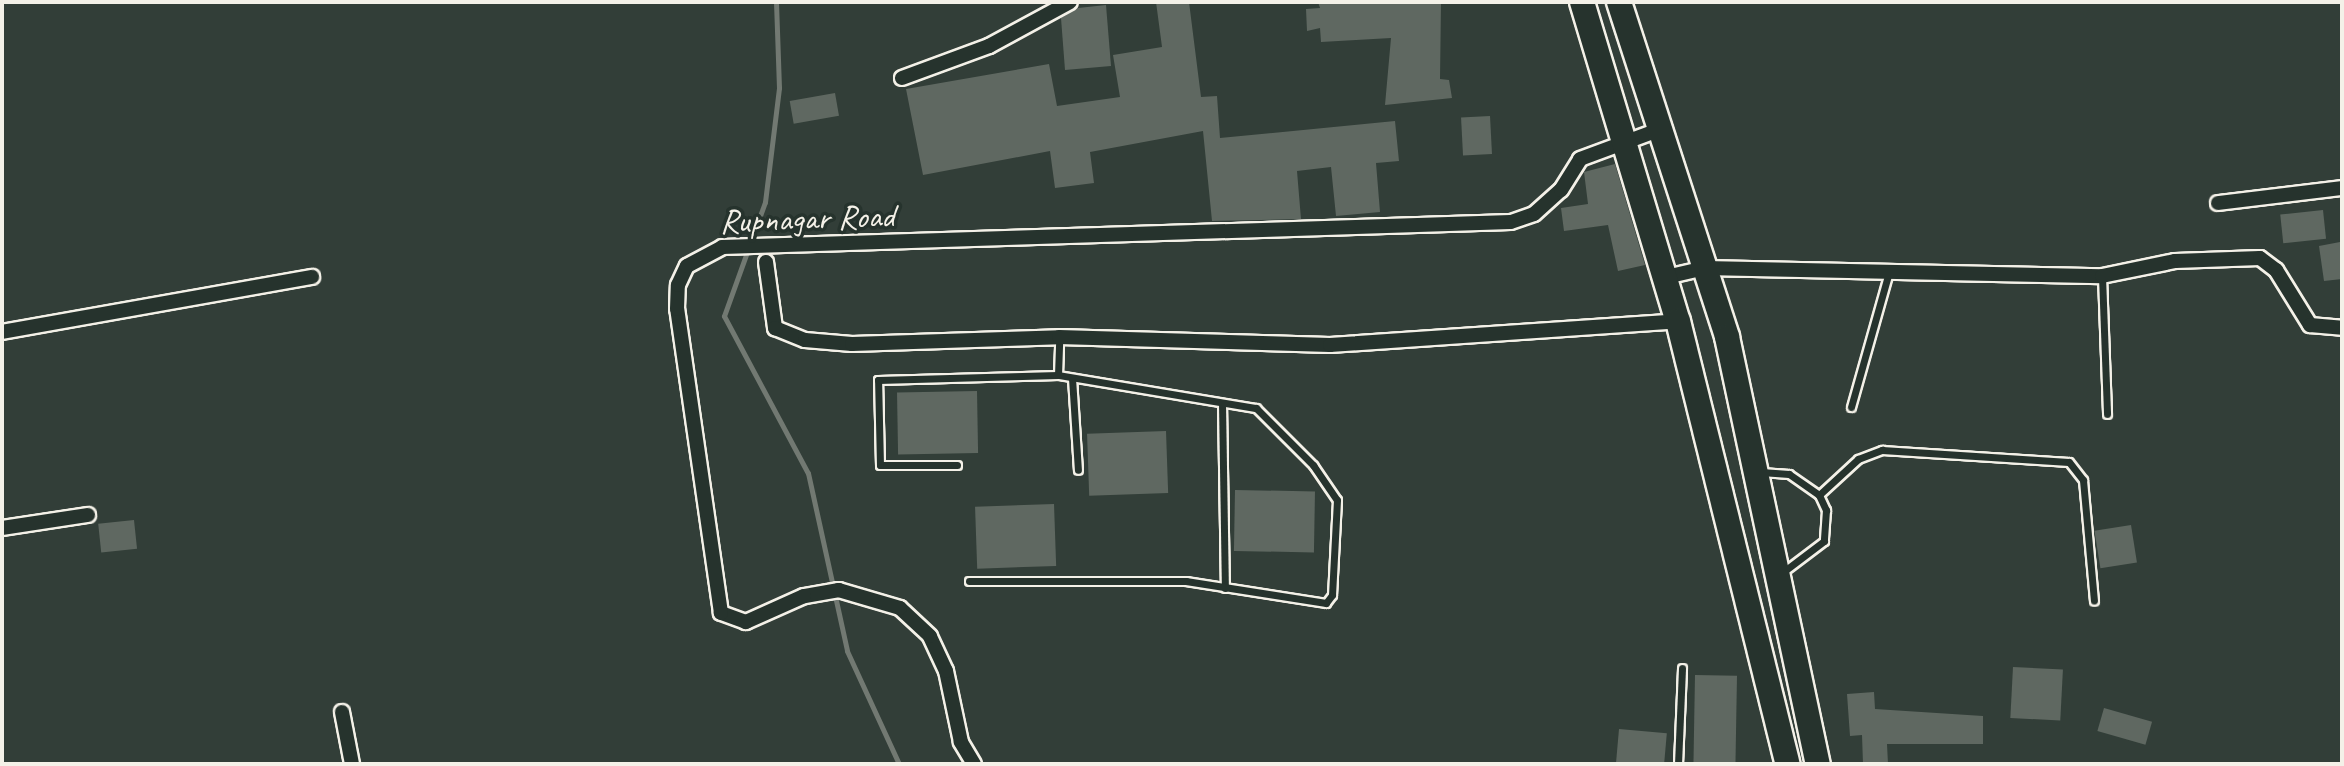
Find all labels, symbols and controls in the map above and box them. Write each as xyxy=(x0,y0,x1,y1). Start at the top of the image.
street label: Rupnagar Road xyxy=(719,195,895,241)

